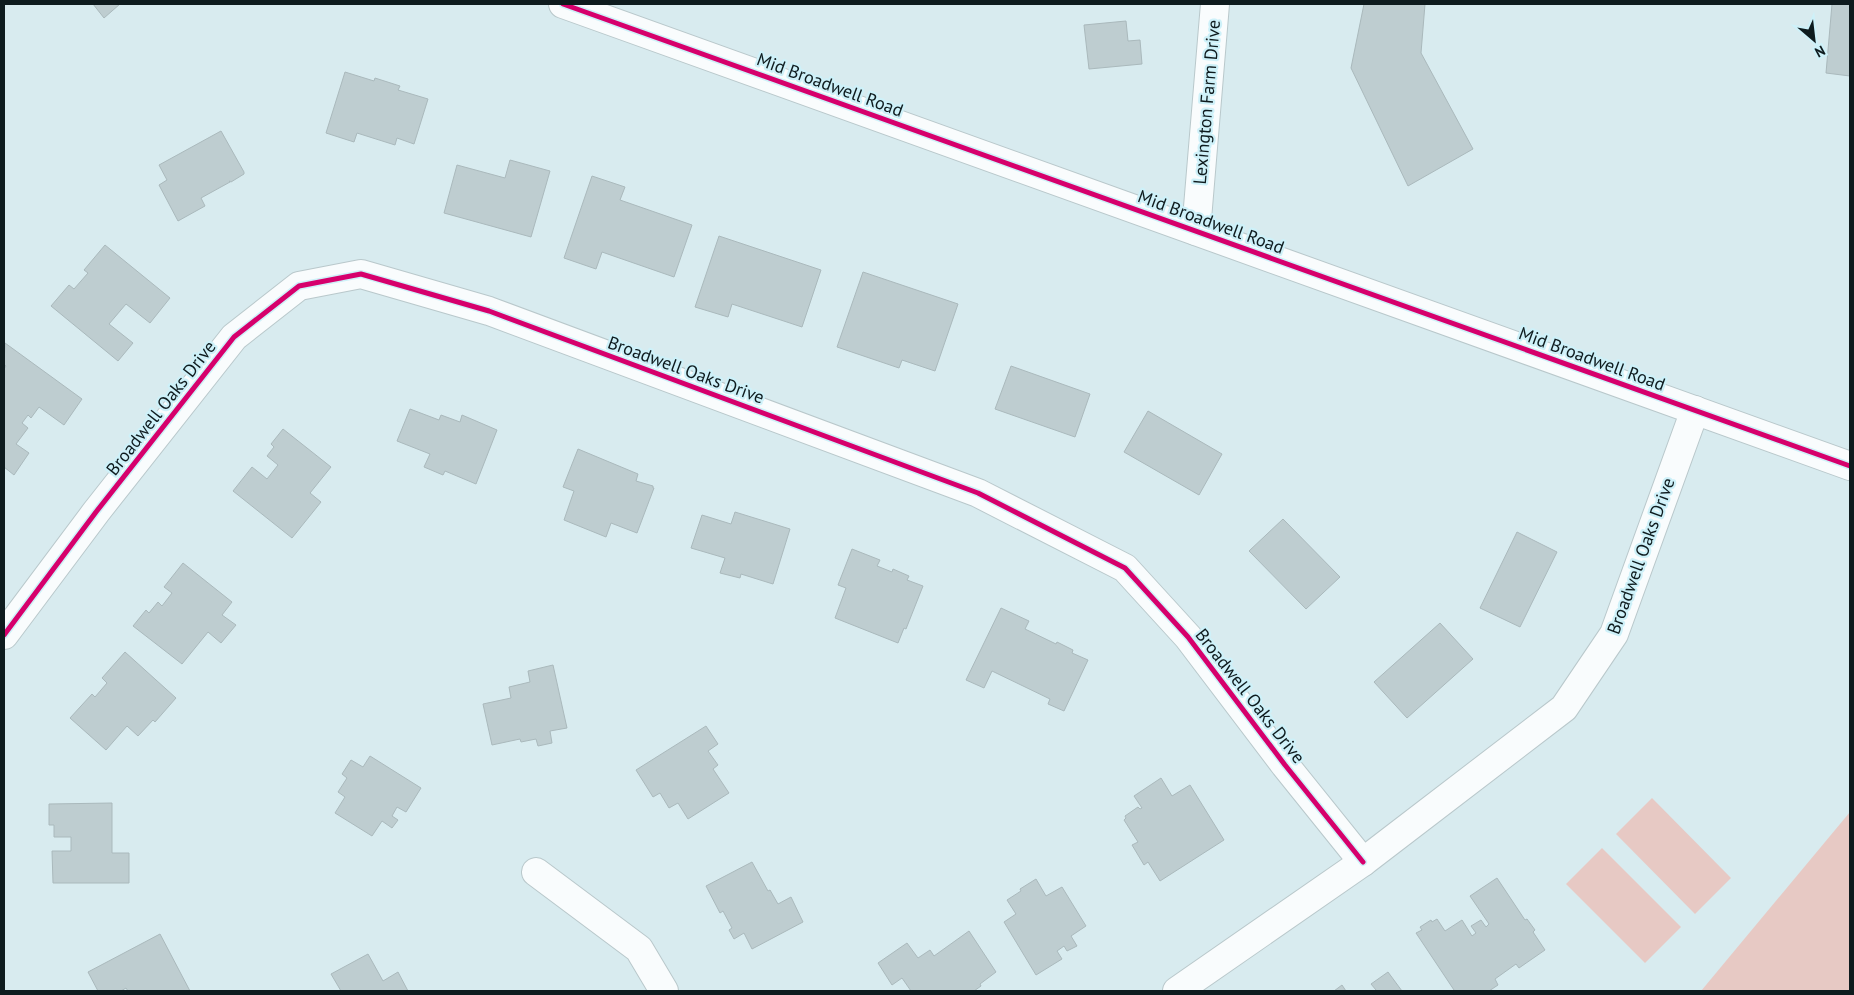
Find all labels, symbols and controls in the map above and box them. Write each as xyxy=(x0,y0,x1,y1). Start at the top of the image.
north arrow xyxy=(1789,15,1839,65)
street label: Lexington Farm Drive xyxy=(1188,19,1225,185)
text: N xyxy=(1812,41,1828,62)
street label: Mid Broadwell Road xyxy=(754,47,906,122)
street label: Mid Broadwell Road xyxy=(1135,184,1287,259)
street label: Mid Broadwell Road xyxy=(1516,321,1668,396)
street label: Broadwell Oaks Drive xyxy=(605,331,768,409)
street label: Broadwell Oaks Drive xyxy=(101,336,220,480)
street label: Broadwell Oaks Drive xyxy=(1602,474,1680,637)
street label: Broadwell Oaks Drive xyxy=(1191,624,1310,768)

